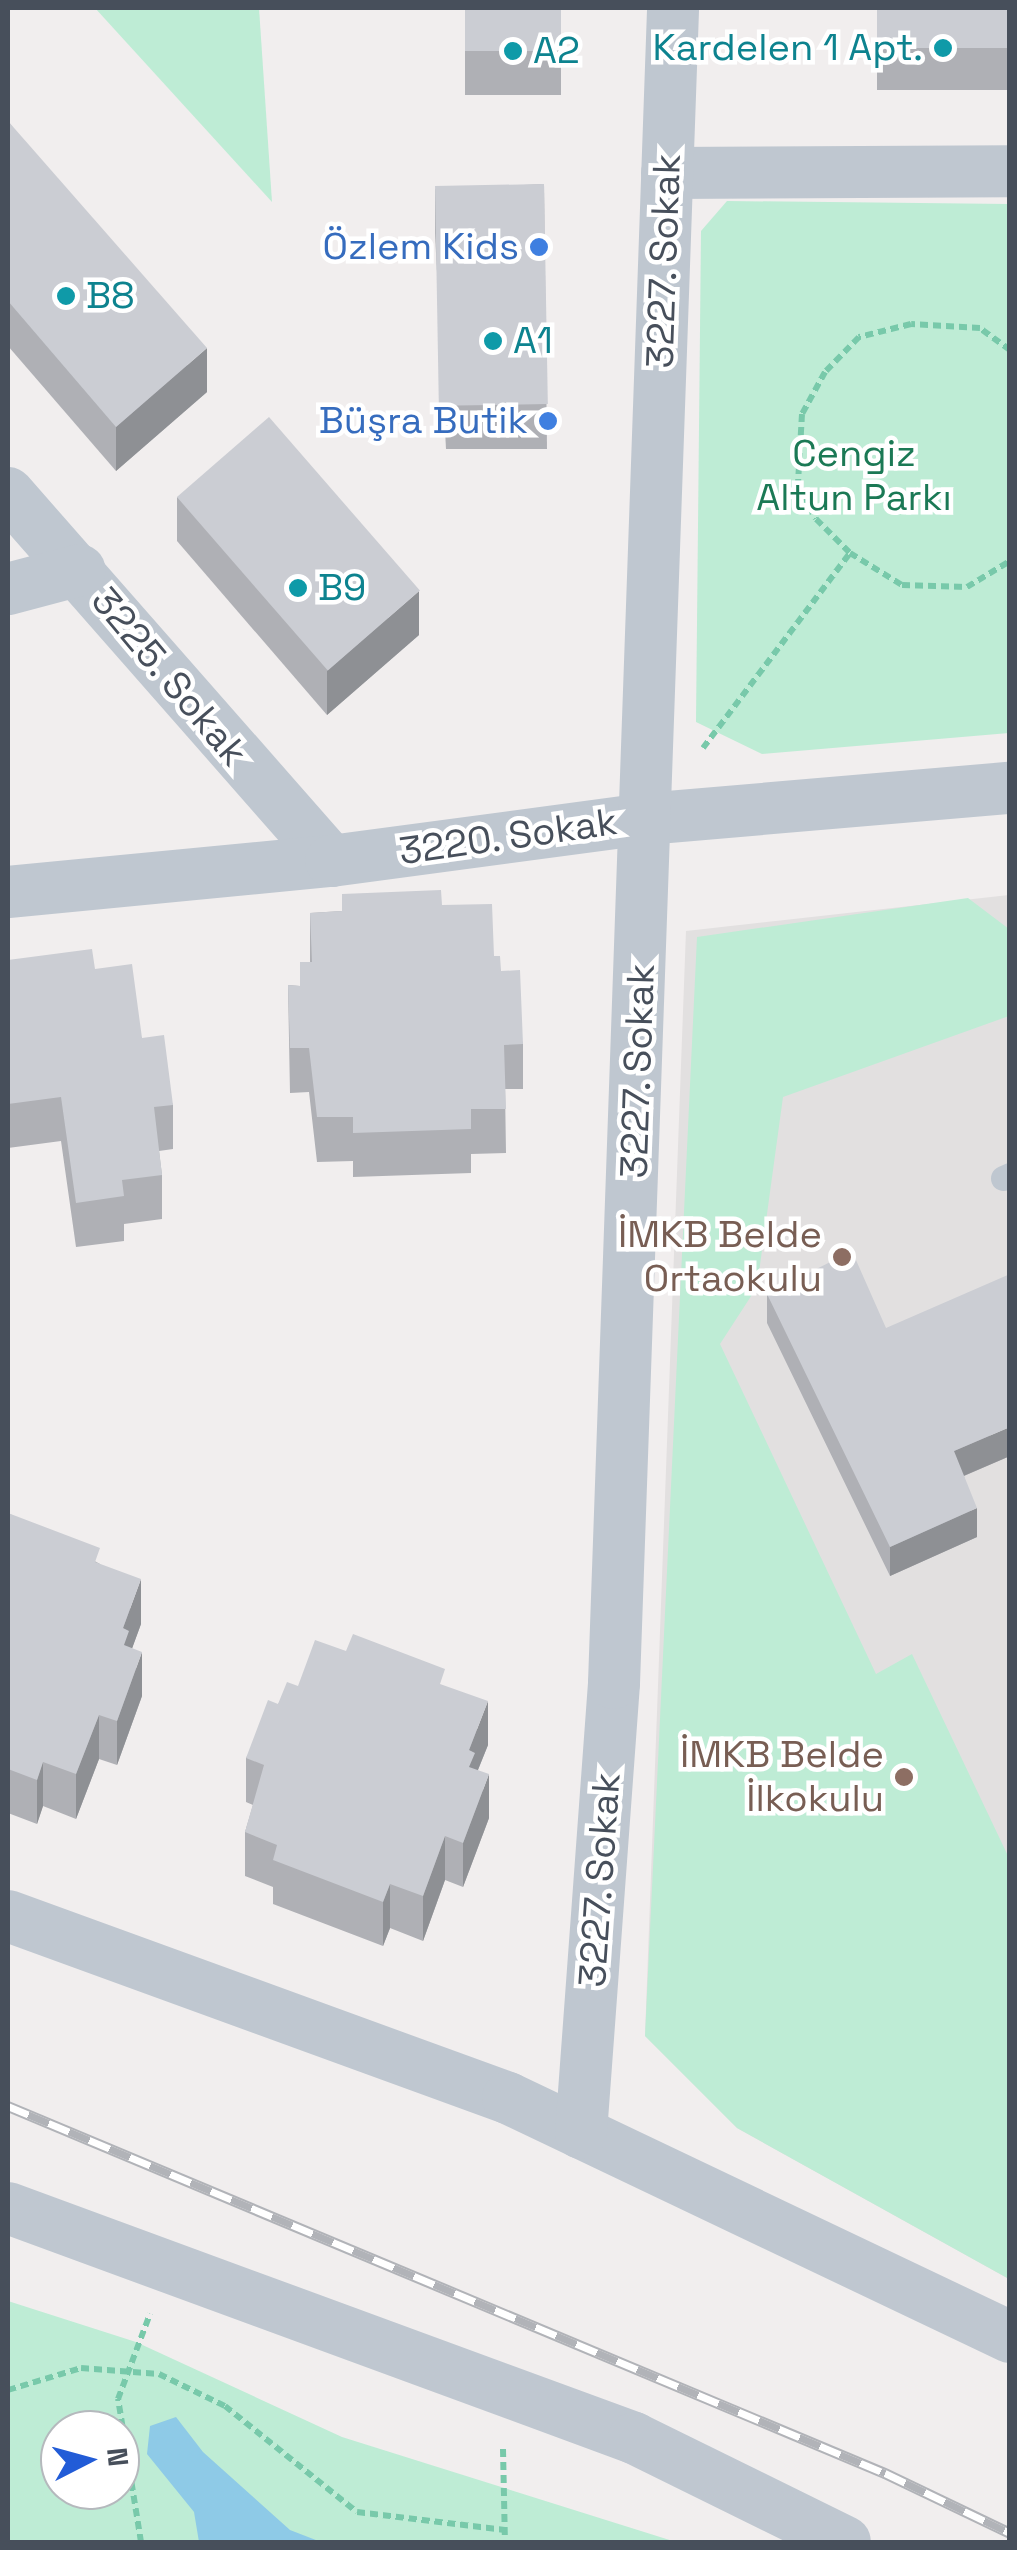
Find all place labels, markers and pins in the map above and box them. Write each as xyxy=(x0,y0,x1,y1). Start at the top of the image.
place label: Kardelen 1 Apt. xyxy=(652,25,923,71)
place label: A2 xyxy=(533,28,580,74)
marker: Kardelen 1 Apt. xyxy=(932,37,954,59)
marker: A2 xyxy=(502,40,524,62)
place label: Özlem Kids xyxy=(323,224,519,270)
marker: Özlem Kids xyxy=(528,236,550,258)
place label: B8 xyxy=(86,273,135,319)
marker: B8 xyxy=(55,285,77,307)
place label: A1 xyxy=(513,318,553,364)
marker: A1 xyxy=(482,330,504,352)
place label: Büşra Butik xyxy=(319,398,528,444)
marker: Büşra Butik xyxy=(537,410,559,432)
place label: B9 xyxy=(318,565,366,611)
marker: B9 xyxy=(287,577,309,599)
place label: İMKB Belde Ortaokulu xyxy=(618,1212,822,1302)
marker: İMKB Belde Ortaokulu xyxy=(831,1246,853,1268)
place label: İMKB Belde İlkokulu xyxy=(680,1732,884,1822)
marker: İMKB Belde İlkokulu xyxy=(893,1766,915,1788)

